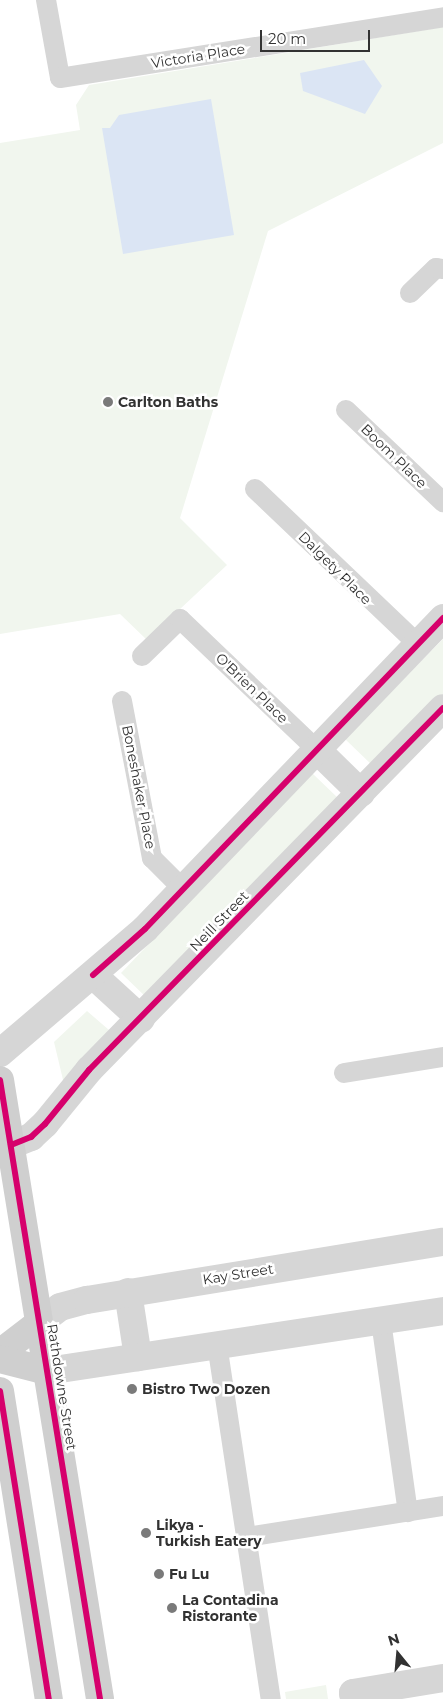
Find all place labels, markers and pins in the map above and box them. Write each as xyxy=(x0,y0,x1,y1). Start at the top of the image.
place label: Carlton Baths xyxy=(118,394,218,410)
marker: Carlton Baths xyxy=(102,396,114,408)
place label: Bistro Two Dozen xyxy=(142,1381,270,1397)
marker: Bistro Two Dozen xyxy=(126,1383,138,1395)
place label: Likya - Turkish Eatery xyxy=(156,1517,262,1550)
marker: Likya - Turkish Eatery xyxy=(140,1527,152,1539)
place label: Fu Lu xyxy=(169,1566,209,1582)
marker: Fu Lu xyxy=(153,1568,165,1580)
place label: La Contadina Ristorante xyxy=(182,1592,279,1624)
marker: La Contadina Ristorante xyxy=(166,1602,178,1614)

